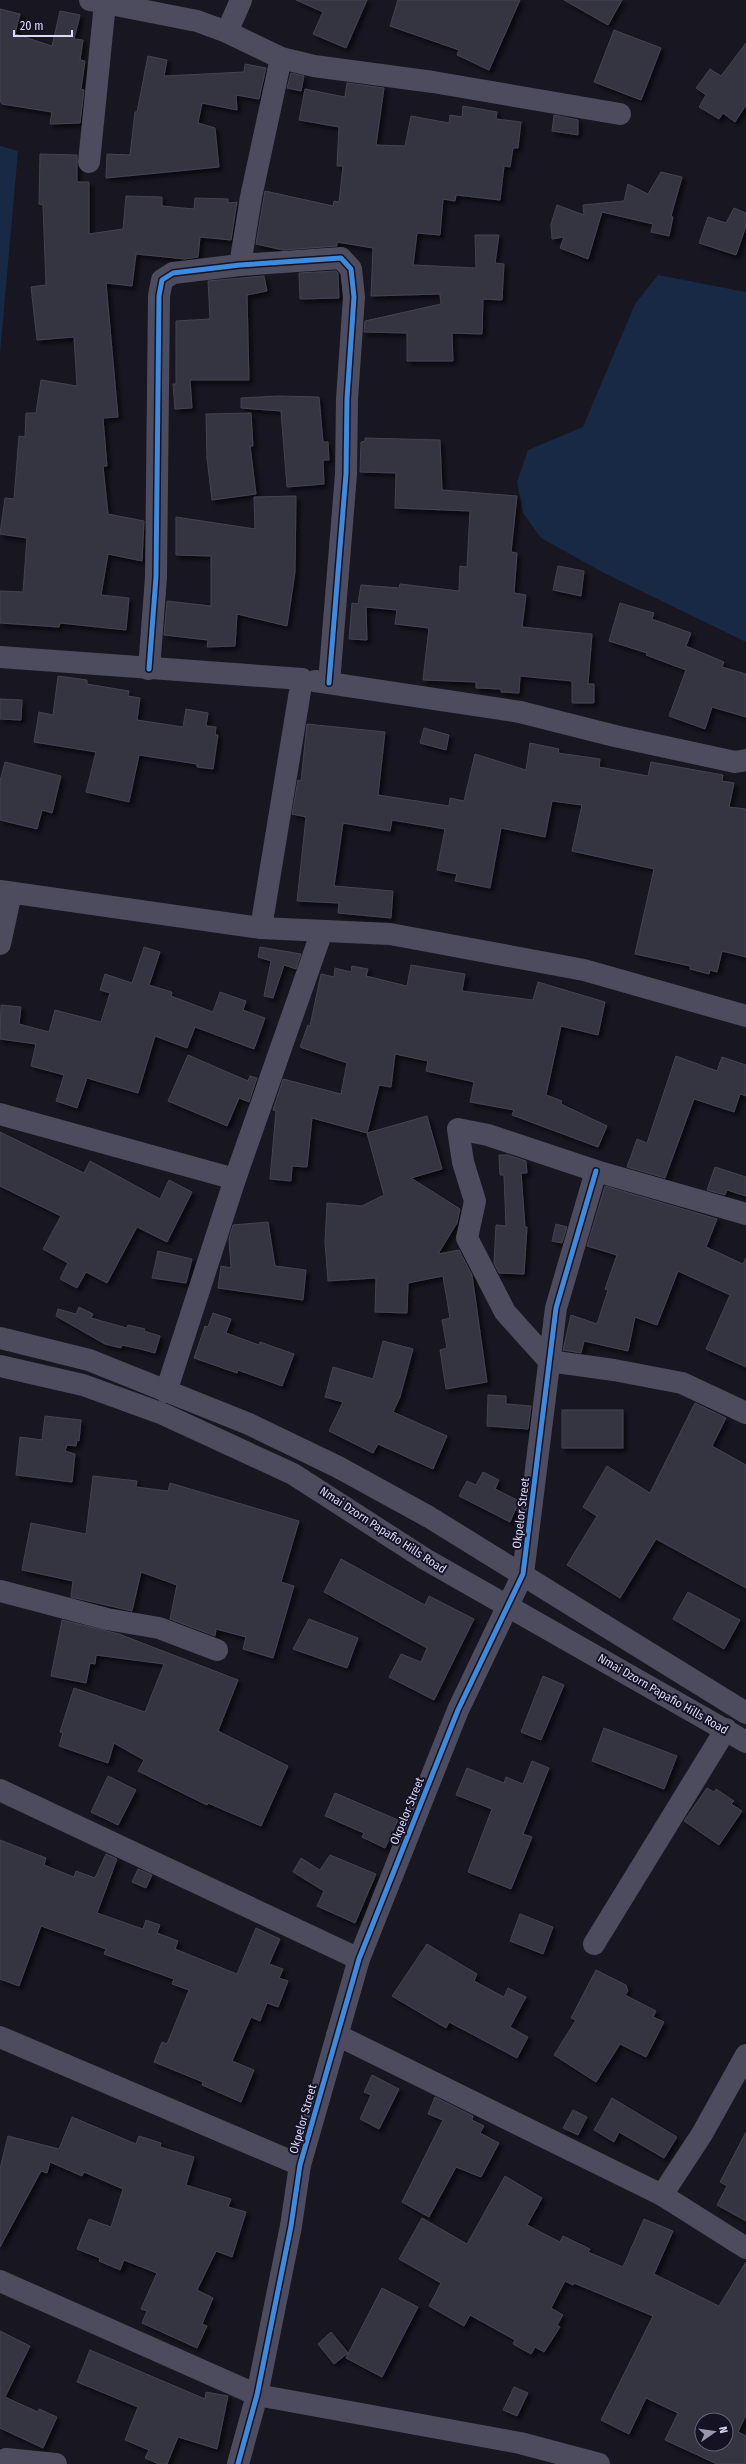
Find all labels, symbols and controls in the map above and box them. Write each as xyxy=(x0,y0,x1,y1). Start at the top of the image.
scale bar xyxy=(14,12,72,38)
text: 20 m xyxy=(20,19,44,33)
street label: Okpelor Street xyxy=(510,1477,532,1549)
street label: Nmai Dzorn Papafio Hills Road xyxy=(317,1484,449,1576)
street label: Nmai Dzorn Papafio Hills Road xyxy=(595,1651,731,1737)
street label: Okpelor Street xyxy=(387,1775,427,1847)
street label: Okpelor Street xyxy=(286,2083,320,2155)
north arrow xyxy=(694,2412,734,2452)
text: N xyxy=(716,2425,730,2435)

